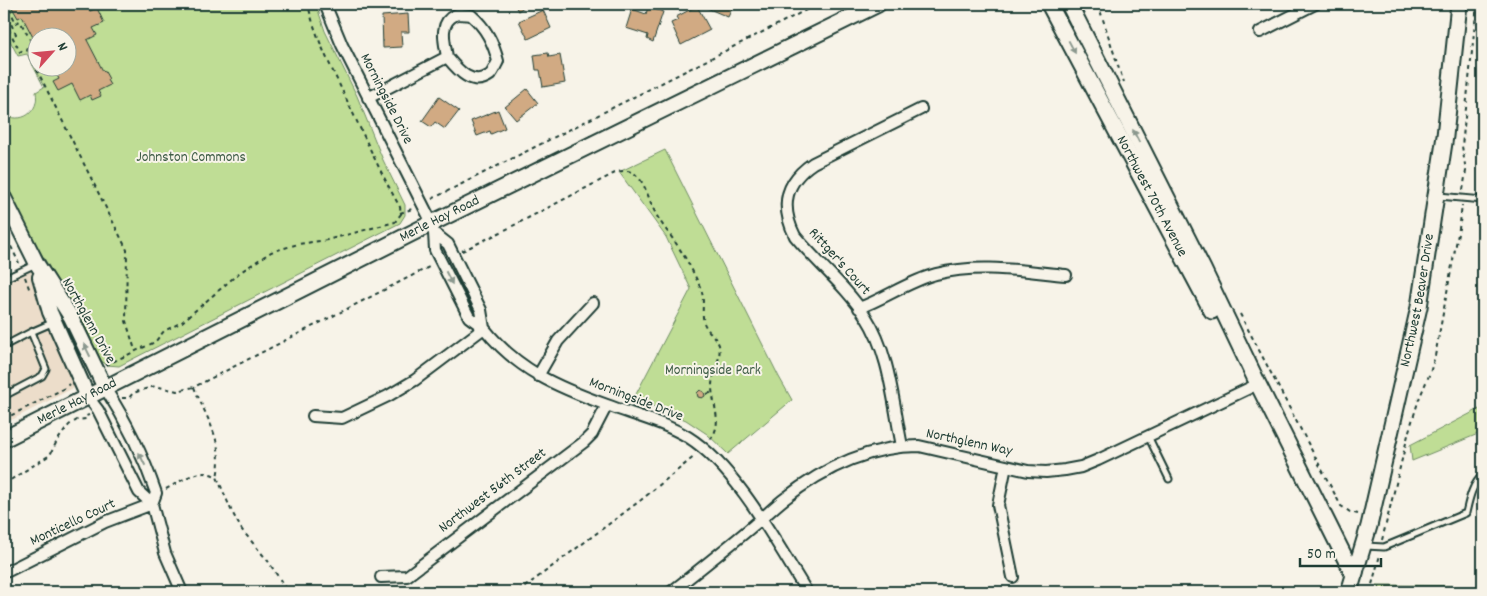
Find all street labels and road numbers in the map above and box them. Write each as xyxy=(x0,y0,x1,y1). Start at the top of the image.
street label: Morningside Drive xyxy=(354,50,419,149)
street label: Northwest 70th Avenue xyxy=(1110,132,1193,261)
street label: Merle Hay Road xyxy=(396,190,484,249)
street label: Rittger's Court xyxy=(803,223,876,301)
street label: Northwest Beaver Drive xyxy=(1395,232,1441,369)
street label: Northglenn Drive xyxy=(55,274,121,368)
street label: Morningside Drive xyxy=(586,372,687,428)
street label: Merle Hay Road xyxy=(33,373,121,431)
street label: Northglenn Way xyxy=(924,423,1015,463)
street label: Northwest 56th Street xyxy=(434,443,552,539)
street label: Monticello Court xyxy=(27,493,120,552)

